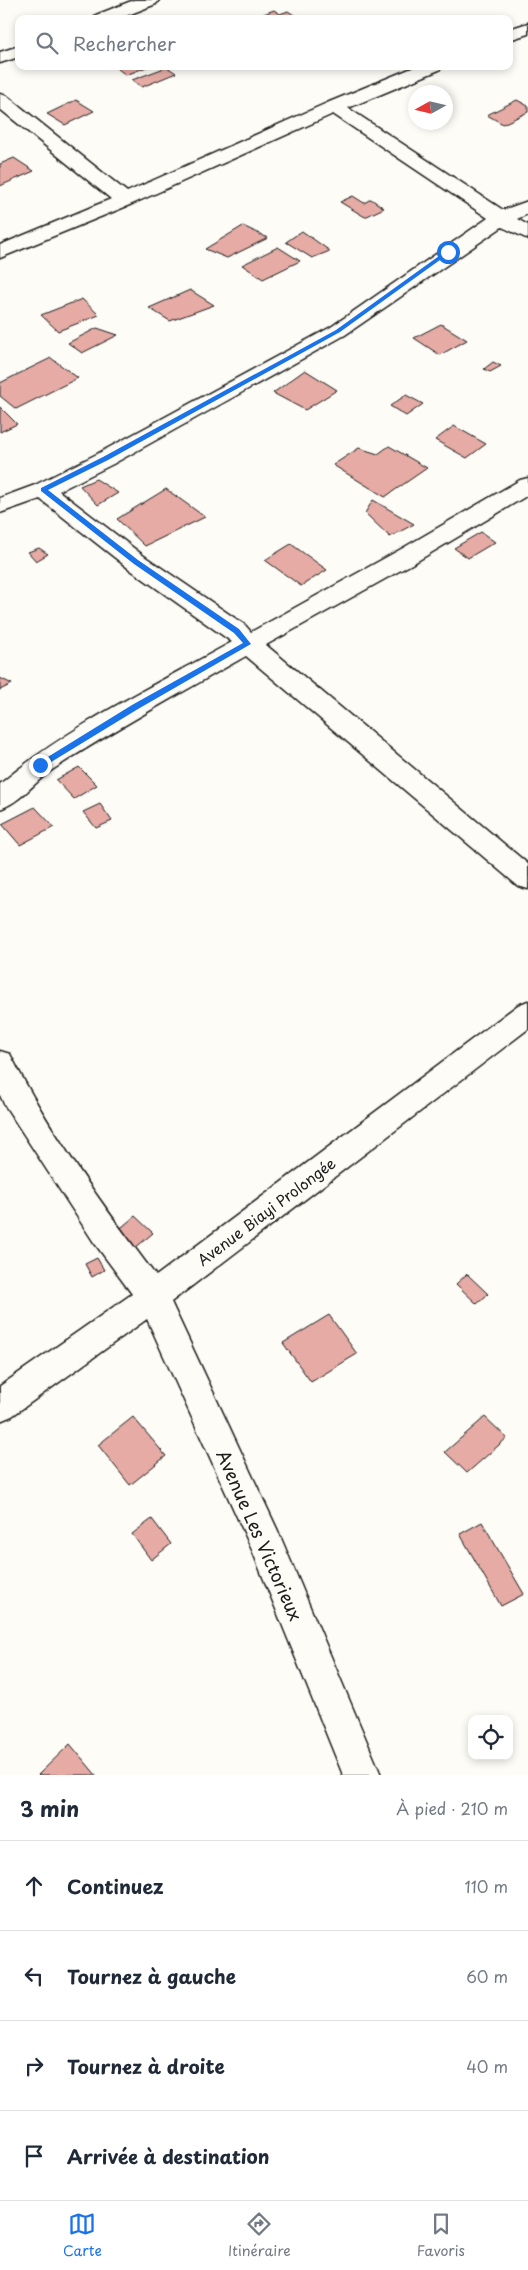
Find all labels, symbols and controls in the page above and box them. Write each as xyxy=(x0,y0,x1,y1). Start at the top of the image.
search box xyxy=(15,15,513,70)
icon: search xyxy=(33,29,61,57)
text: Rechercher xyxy=(73,29,176,57)
north arrow xyxy=(408,85,453,130)
route start xyxy=(437,241,460,264)
route end xyxy=(29,754,52,777)
street label: Avenue Biayi Prolongée xyxy=(192,1151,340,1271)
street label: Avenue Les Victorieux xyxy=(210,1445,310,1625)
map controls xyxy=(468,1715,513,1760)
button: locate xyxy=(468,1715,513,1760)
text: 3 min xyxy=(20,1792,79,1824)
text: À pied · 210 m xyxy=(396,1796,508,1820)
icon: ahead xyxy=(20,1872,48,1900)
text: Continuez xyxy=(67,1872,164,1900)
text: 110 m xyxy=(465,1874,508,1898)
icon: left xyxy=(20,1962,48,1990)
text: Tournez à gauche xyxy=(67,1962,236,1990)
text: 60 m xyxy=(466,1964,508,1988)
icon: right xyxy=(20,2052,48,2080)
text: Tournez à droite xyxy=(67,2052,225,2080)
text: 40 m xyxy=(466,2054,508,2078)
icon: arrive xyxy=(20,2142,48,2170)
text: Arrivée à destination xyxy=(67,2142,270,2170)
tab: Carte xyxy=(63,2210,102,2261)
tab: Itinéraire xyxy=(228,2210,291,2261)
tab: Favoris xyxy=(417,2210,465,2261)

